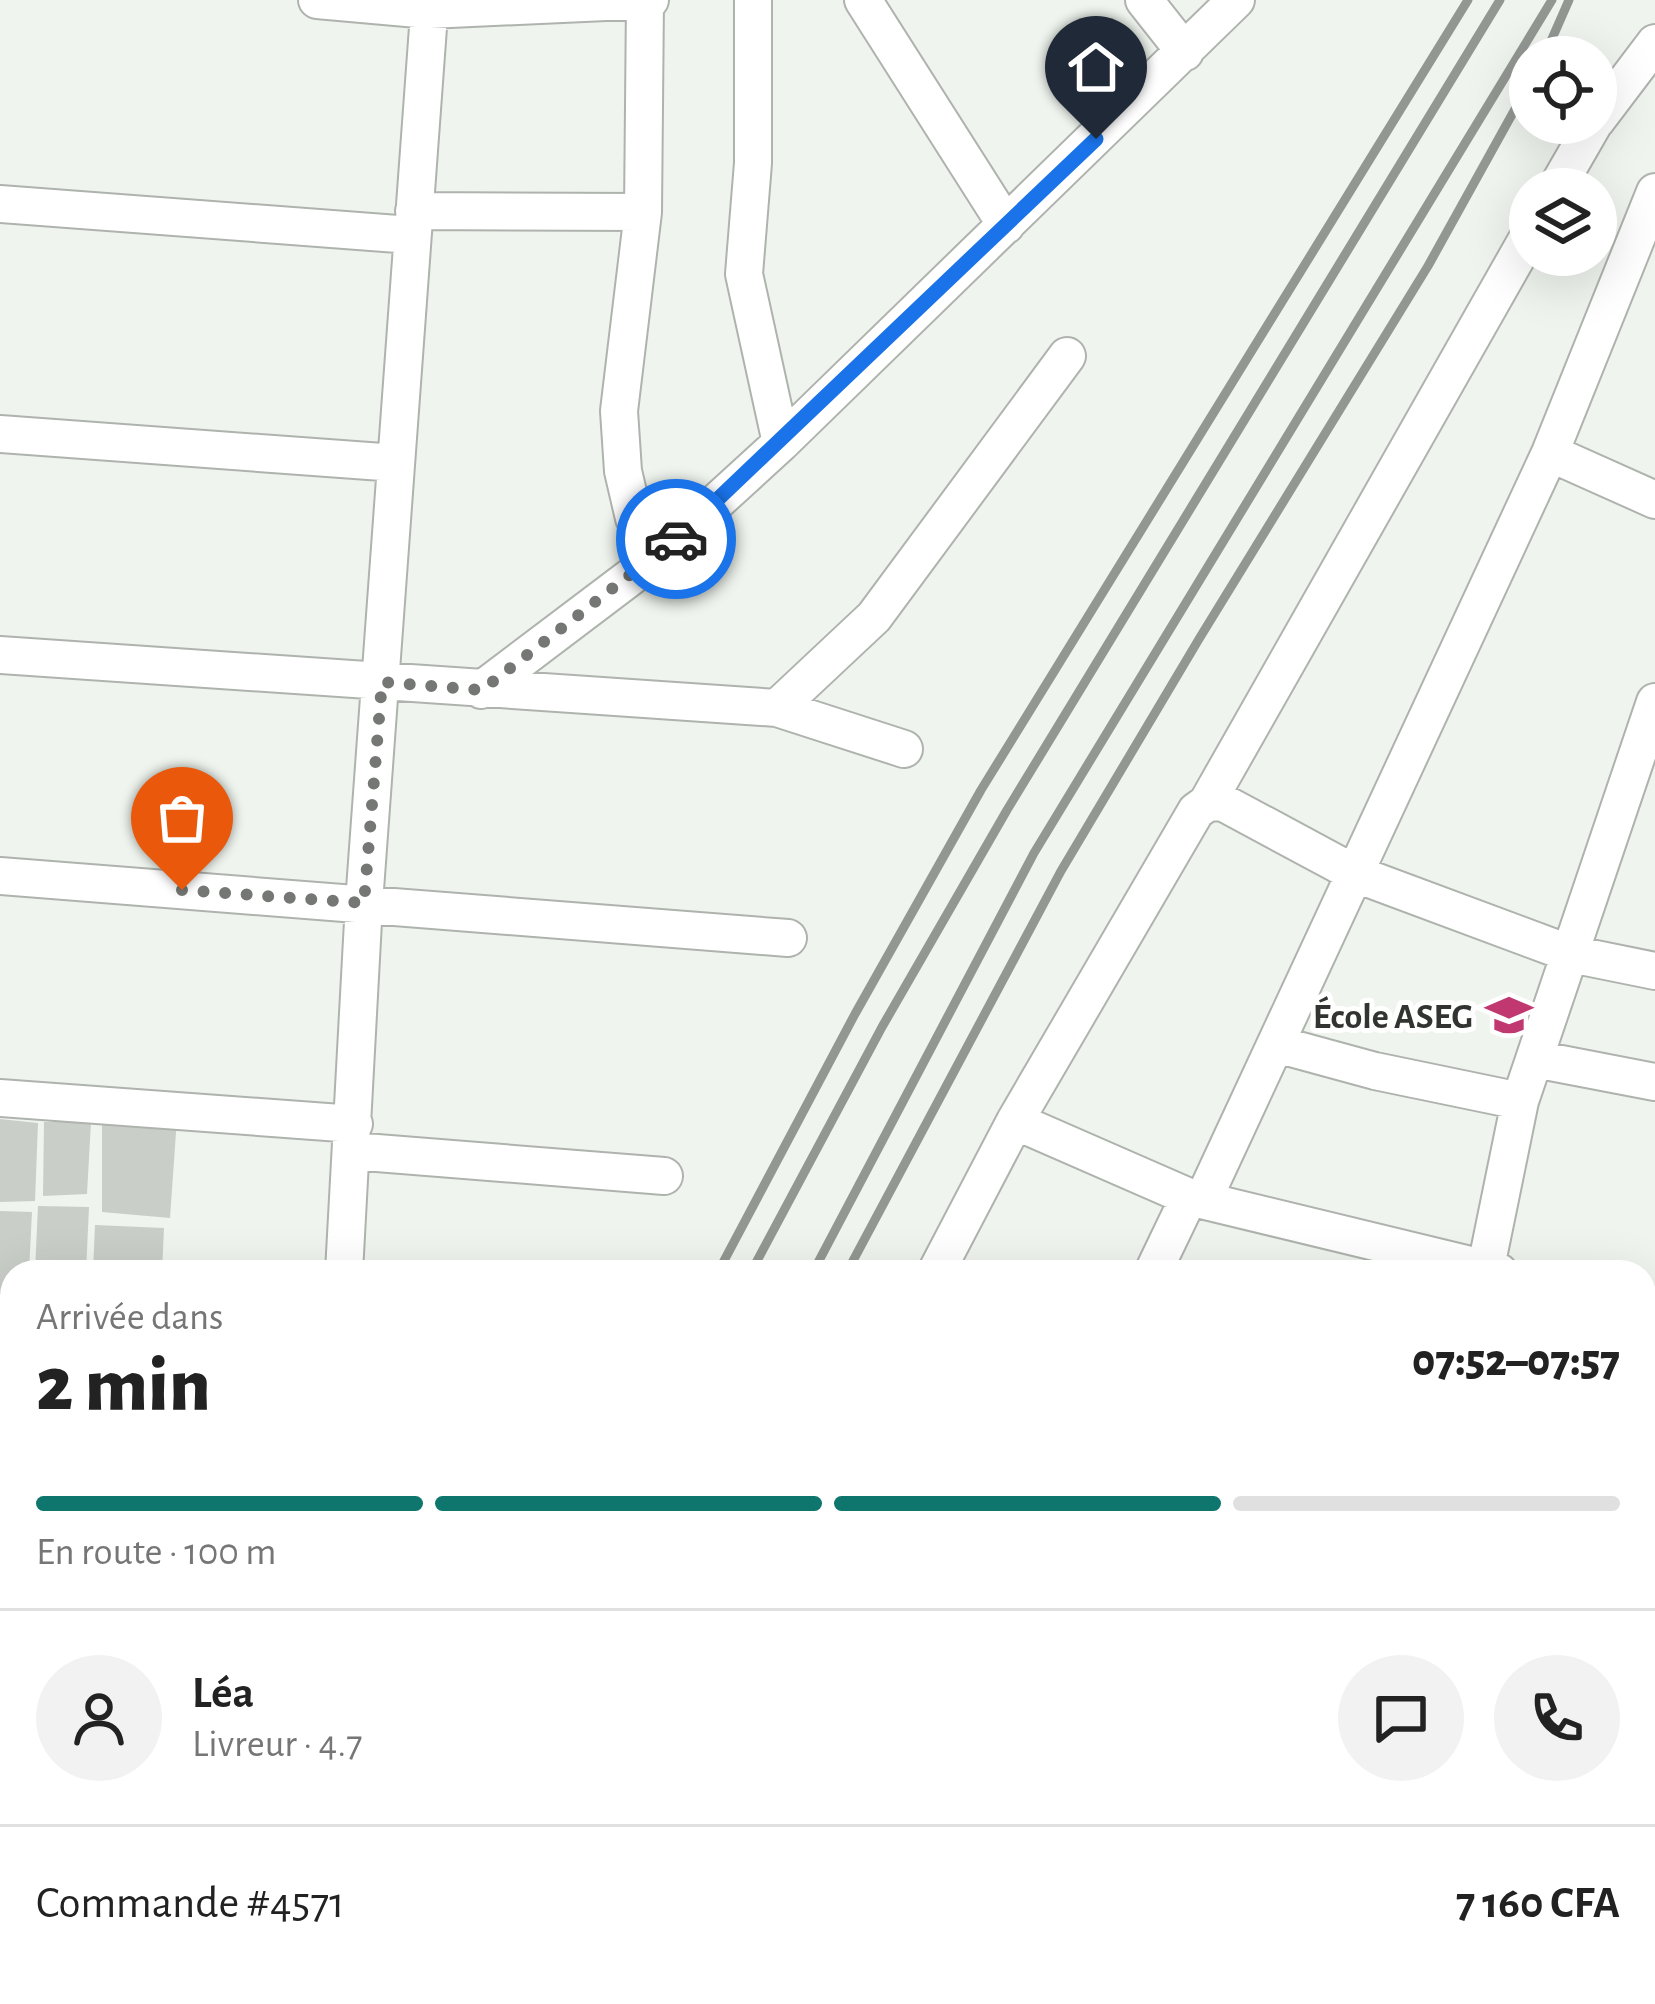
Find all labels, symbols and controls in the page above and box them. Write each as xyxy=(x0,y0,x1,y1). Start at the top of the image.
pin xyxy=(1045,16,1147,139)
icon: home xyxy=(1063,34,1129,100)
map controls xyxy=(1509,36,1617,276)
button: locate xyxy=(1509,36,1617,144)
button: layers xyxy=(1509,168,1617,276)
courier xyxy=(616,479,736,599)
icon: car xyxy=(643,506,709,572)
pin xyxy=(131,767,233,890)
icon: bag xyxy=(149,785,215,851)
school or university icon: École ASEG xyxy=(1484,990,1534,1040)
place label: École ASEG xyxy=(1313,996,1473,1035)
text: Arrivée dans xyxy=(36,1298,223,1337)
text: 07:52–07:57 xyxy=(1412,1339,1620,1384)
text: 2 min xyxy=(36,1347,211,1425)
text: En route · 100 m xyxy=(36,1533,276,1572)
button: person xyxy=(36,1655,162,1781)
button: chat xyxy=(1338,1655,1464,1781)
button: phone xyxy=(1494,1655,1620,1781)
text: Léa xyxy=(192,1671,254,1716)
text: Livreur · 4.7 xyxy=(192,1725,363,1764)
text: Commande #4571 xyxy=(36,1881,345,1926)
text: 7 160 CFA xyxy=(1456,1881,1620,1926)

